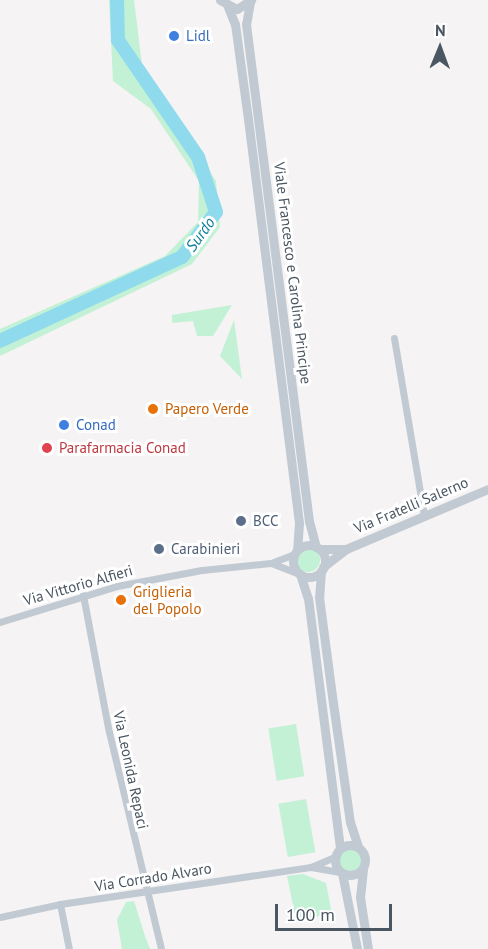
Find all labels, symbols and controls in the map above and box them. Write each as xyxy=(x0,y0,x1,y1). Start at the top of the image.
north arrow xyxy=(410,18,470,78)
text: N xyxy=(435,20,446,40)
place label: Lidl xyxy=(186,27,210,45)
marker: Lidl xyxy=(167,29,181,43)
street label: Viale Francesco e Carolina Principe xyxy=(270,161,316,385)
water label: Surdo xyxy=(181,213,219,255)
place label: Papero Verde xyxy=(165,400,249,418)
marker: Papero Verde xyxy=(146,402,160,416)
place label: Conad xyxy=(76,416,116,434)
marker: Conad xyxy=(57,418,71,432)
place label: Parafarmacia Conad xyxy=(59,439,186,457)
marker: Parafarmacia Conad xyxy=(40,441,54,455)
street label: Via Fratelli Salerno xyxy=(351,473,471,537)
place label: BCC xyxy=(253,512,278,530)
marker: BCC xyxy=(234,514,248,528)
place label: Carabinieri xyxy=(171,540,240,558)
marker: Carabinieri xyxy=(152,542,166,556)
street label: Via Vittorio Alfieri xyxy=(21,561,135,609)
place label: Griglieria del Popolo xyxy=(133,582,202,617)
marker: Griglieria del Popolo xyxy=(114,593,128,607)
street label: Via Leonida Repaci xyxy=(110,709,152,831)
street label: Via Corrado Alvaro xyxy=(93,859,213,895)
scale bar xyxy=(278,892,395,930)
text: 100 m xyxy=(286,903,335,926)

